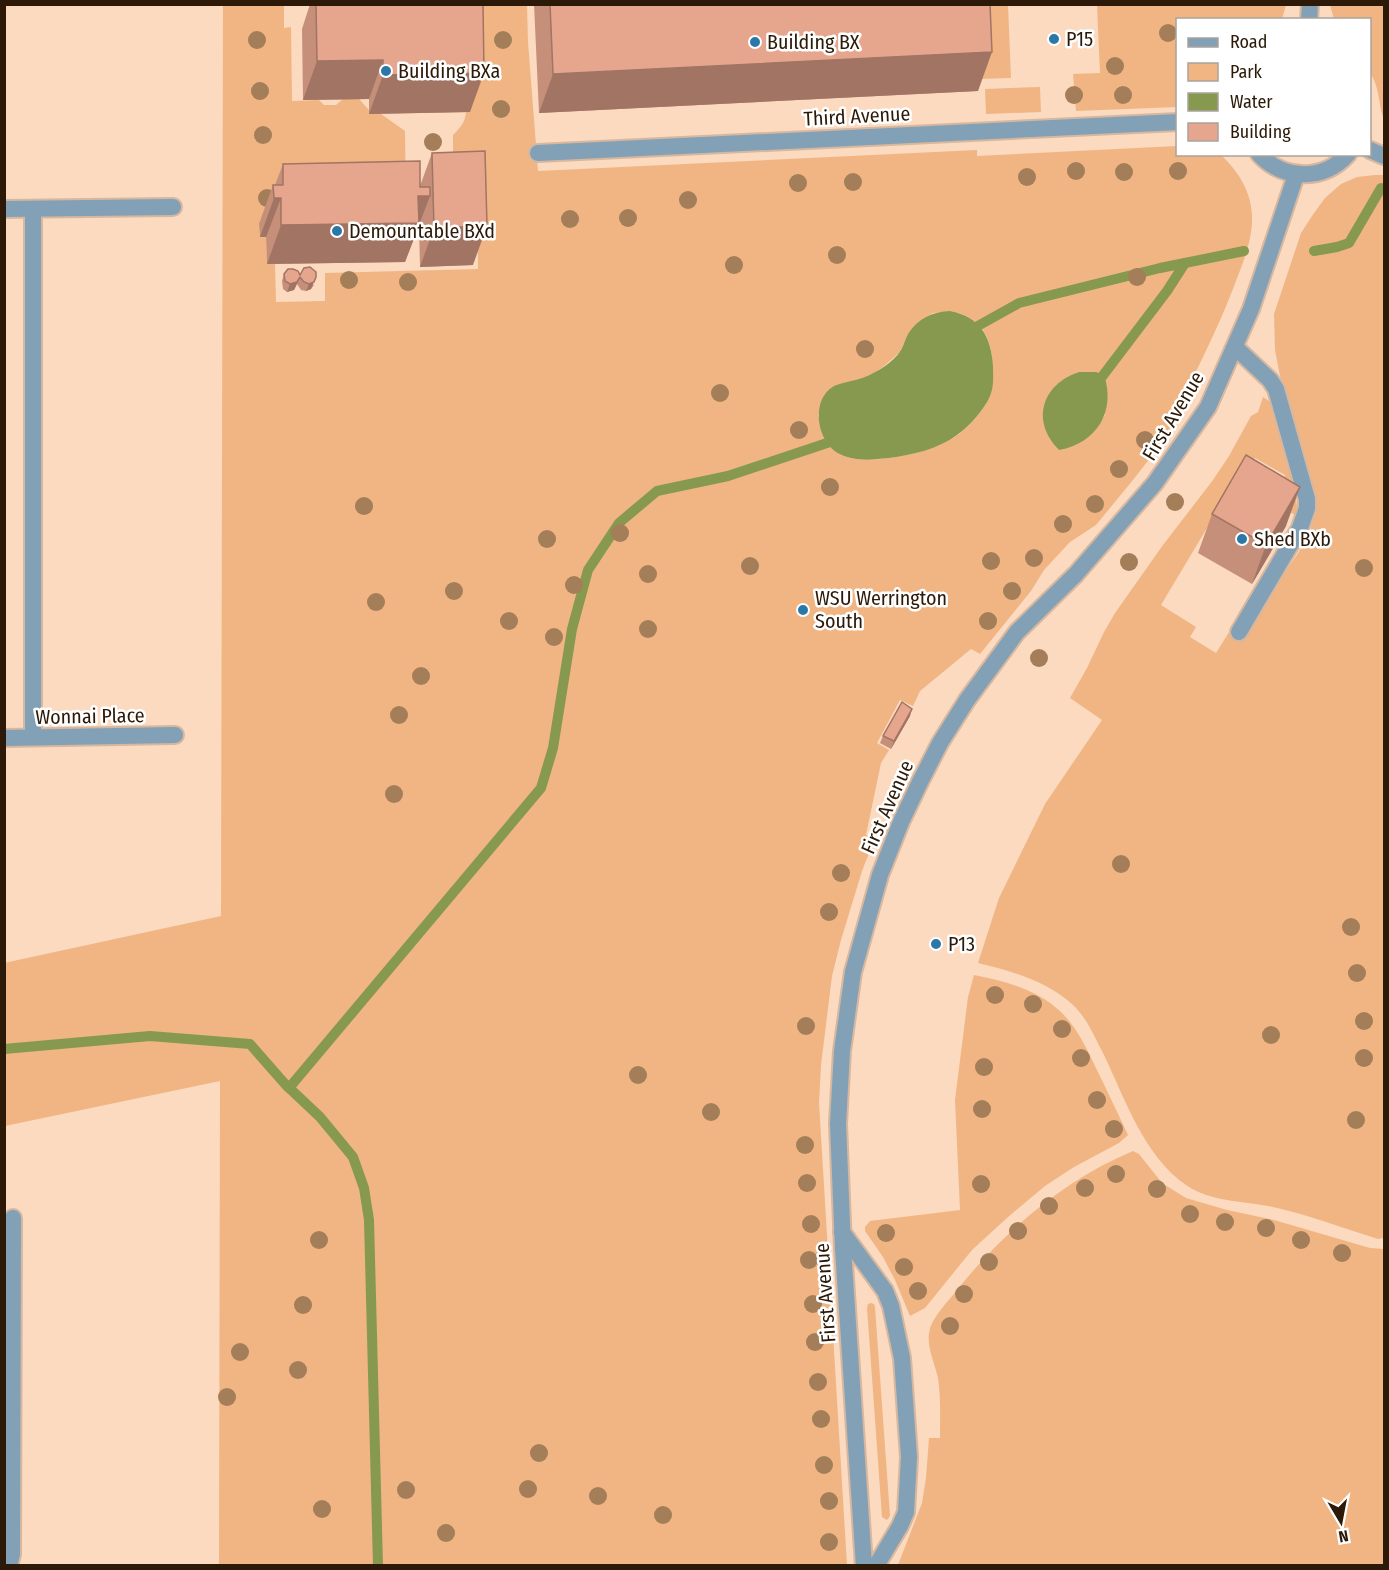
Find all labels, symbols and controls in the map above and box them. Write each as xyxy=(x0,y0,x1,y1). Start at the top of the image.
legend xyxy=(1176,18,1371,156)
place label: P15 xyxy=(1066,27,1093,51)
place label: Building BX xyxy=(767,30,860,54)
text: Road xyxy=(1230,31,1267,53)
marker: P15 xyxy=(1047,32,1061,46)
marker: Building BX xyxy=(748,35,762,49)
place label: Building BXa xyxy=(398,59,500,83)
text: Park xyxy=(1230,61,1263,83)
marker: Building BXa xyxy=(379,64,393,78)
text: Water xyxy=(1230,91,1273,113)
street label: Third Avenue xyxy=(803,101,911,131)
text: Building xyxy=(1230,121,1291,143)
place label: Demountable BXd xyxy=(349,219,495,243)
marker: Demountable BXd xyxy=(330,224,344,238)
street label: First Avenue xyxy=(1137,367,1209,465)
place label: Shed BXb xyxy=(1254,527,1331,551)
marker: Shed BXb xyxy=(1235,532,1249,546)
place label: WSU Werrington South xyxy=(815,586,947,633)
marker: WSU Werrington South xyxy=(796,603,810,617)
street label: Wonnai Place xyxy=(35,703,145,729)
street label: First Avenue xyxy=(856,757,918,857)
place label: P13 xyxy=(948,932,975,956)
marker: P13 xyxy=(929,937,943,951)
street label: First Avenue xyxy=(810,1242,840,1344)
north arrow xyxy=(1311,1492,1371,1552)
text: N xyxy=(1337,1526,1350,1546)

